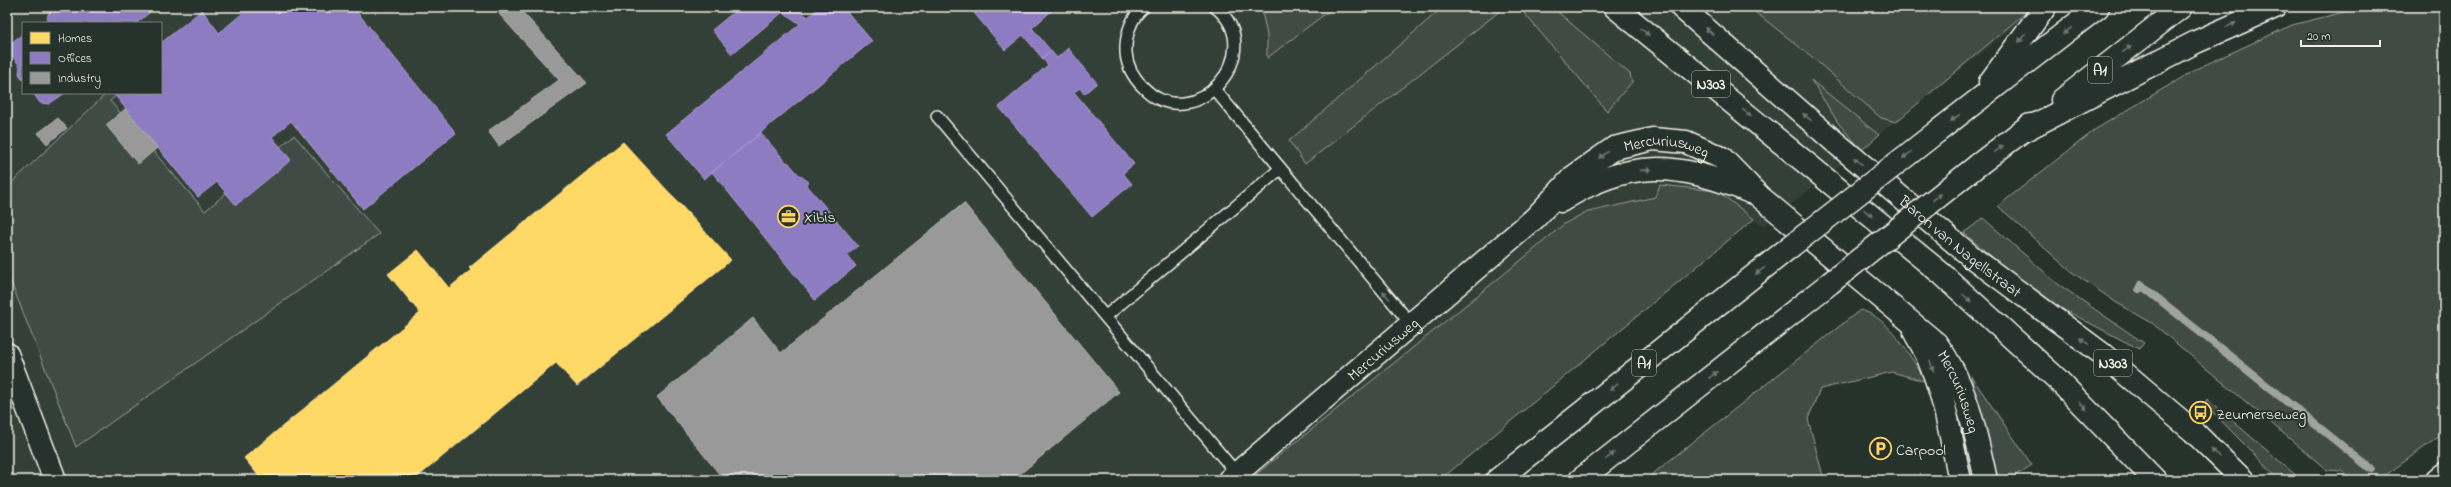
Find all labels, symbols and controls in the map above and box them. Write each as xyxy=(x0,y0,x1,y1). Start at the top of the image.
legend xyxy=(22,22,162,94)
one-way arrow xyxy=(2226,22,2237,28)
scale bar xyxy=(2301,22,2380,48)
one-way arrow xyxy=(1640,27,1651,36)
one-way arrow xyxy=(1704,27,1714,36)
one-way arrow xyxy=(2062,27,2073,35)
text: 20 m xyxy=(2307,28,2330,46)
text: Homes xyxy=(58,30,92,48)
one-way arrow xyxy=(2018,33,2026,44)
one-way arrow xyxy=(2122,44,2133,53)
text: Offices xyxy=(58,50,92,68)
road number: A1 xyxy=(2088,57,2112,83)
text: Industry xyxy=(58,70,101,89)
road number: N303 xyxy=(1692,71,1730,97)
one-way arrow xyxy=(1741,109,1752,118)
one-way arrow xyxy=(1801,113,1812,122)
one-way arrow xyxy=(1950,114,1960,122)
street label: Mercuriusweg xyxy=(1621,129,1713,165)
one-way arrow xyxy=(1993,144,2004,153)
one-way arrow xyxy=(1598,151,1608,159)
one-way arrow xyxy=(1902,151,1913,159)
one-way arrow xyxy=(1852,157,1863,166)
one-way arrow xyxy=(1640,166,1652,173)
street label: Baron van Nagellstraat xyxy=(1892,190,2027,305)
one-way arrow xyxy=(1932,193,1943,202)
office icon: Xibis xyxy=(775,203,801,229)
place label: Xibis xyxy=(804,206,836,230)
one-way arrow xyxy=(1863,209,1874,218)
one-way arrow xyxy=(1754,267,1765,275)
one-way arrow xyxy=(1381,289,1390,300)
one-way arrow xyxy=(1962,293,1972,302)
street label: Mercuriusweg xyxy=(1342,312,1425,388)
one-way arrow xyxy=(2079,337,2090,345)
street label: Mercuriusweg xyxy=(1930,346,1985,436)
road number: A1 xyxy=(1632,350,1656,376)
road number: N303 xyxy=(2094,350,2132,376)
one-way arrow xyxy=(1929,361,1935,372)
one-way arrow xyxy=(1707,371,1718,380)
one-way arrow xyxy=(1609,382,1620,391)
bus stop icon: Zeumerseweg xyxy=(2188,400,2214,426)
one-way arrow xyxy=(2078,401,2088,411)
place label: Zeumerseweg xyxy=(2216,403,2306,427)
parking icon: Carpool xyxy=(1867,436,1893,462)
place label: Carpool xyxy=(1896,439,1946,463)
one-way arrow xyxy=(2210,448,2220,458)
one-way arrow xyxy=(1605,452,1616,460)

